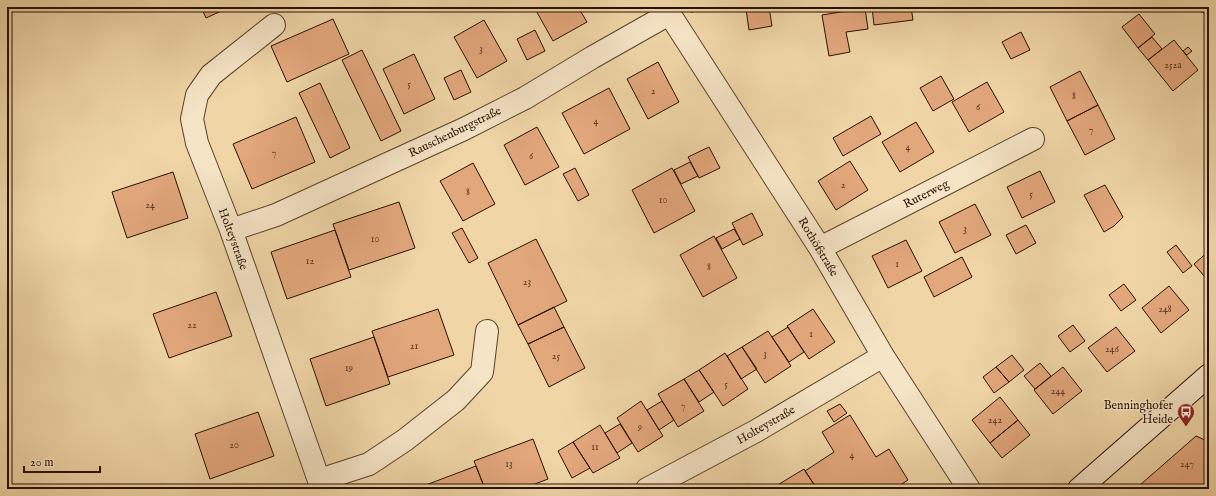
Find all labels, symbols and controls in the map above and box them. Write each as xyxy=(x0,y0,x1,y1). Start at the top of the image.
house number: 3 xyxy=(479,43,483,56)
house number: 252a xyxy=(1164,59,1182,72)
house number: 5 xyxy=(407,78,411,91)
house number: 2 xyxy=(651,85,656,98)
house number: 8 xyxy=(1072,90,1076,103)
house number: 6 xyxy=(976,101,981,114)
street label: Rauschenburgstraße xyxy=(406,103,504,161)
house number: 4 xyxy=(594,115,599,128)
house number: 7 xyxy=(1089,124,1094,137)
house number: 4 xyxy=(906,141,911,154)
house number: 7 xyxy=(272,147,277,160)
house number: 6 xyxy=(529,150,534,163)
street label: Ruterweg xyxy=(901,176,952,212)
house number: 2 xyxy=(841,179,846,192)
house number: 8 xyxy=(466,186,470,199)
house number: 5 xyxy=(1029,188,1033,201)
house number: 10 xyxy=(659,194,667,207)
house number: 24 xyxy=(145,199,155,212)
street label: Holteystraße xyxy=(215,206,251,273)
street label: Rothöfstraße xyxy=(794,215,842,280)
house number: 3 xyxy=(963,223,967,236)
house number: 10 xyxy=(371,233,379,246)
house number: 12 xyxy=(306,255,315,268)
house number: 1 xyxy=(895,258,899,271)
house number: 8 xyxy=(707,261,711,274)
house number: 23 xyxy=(523,276,531,289)
house number: 248 xyxy=(1158,303,1172,316)
house number: 22 xyxy=(187,319,197,332)
house number: 1 xyxy=(809,328,813,341)
house number: 21 xyxy=(410,340,418,353)
house number: 246 xyxy=(1105,343,1120,356)
house number: 3 xyxy=(763,348,767,361)
house number: 25 xyxy=(552,350,561,363)
house number: 19 xyxy=(345,362,353,375)
house number: 5 xyxy=(724,378,728,391)
house number: 244 xyxy=(1051,385,1065,398)
place label: Benninghofer Heide xyxy=(1104,398,1174,427)
house number: 7 xyxy=(681,400,686,413)
street label: Holteystraße xyxy=(734,402,798,448)
bus stop icon: Benninghofer Heide xyxy=(1176,402,1196,427)
house number: 242 xyxy=(988,414,1002,427)
house number: 9 xyxy=(637,421,642,434)
house number: 20 xyxy=(229,439,239,452)
house number: 11 xyxy=(591,441,599,454)
scale bar xyxy=(24,448,100,474)
house number: 4 xyxy=(850,449,855,462)
text: 20 m xyxy=(30,455,53,470)
house number: 13 xyxy=(505,458,513,471)
house number: 247 xyxy=(1180,458,1194,471)

